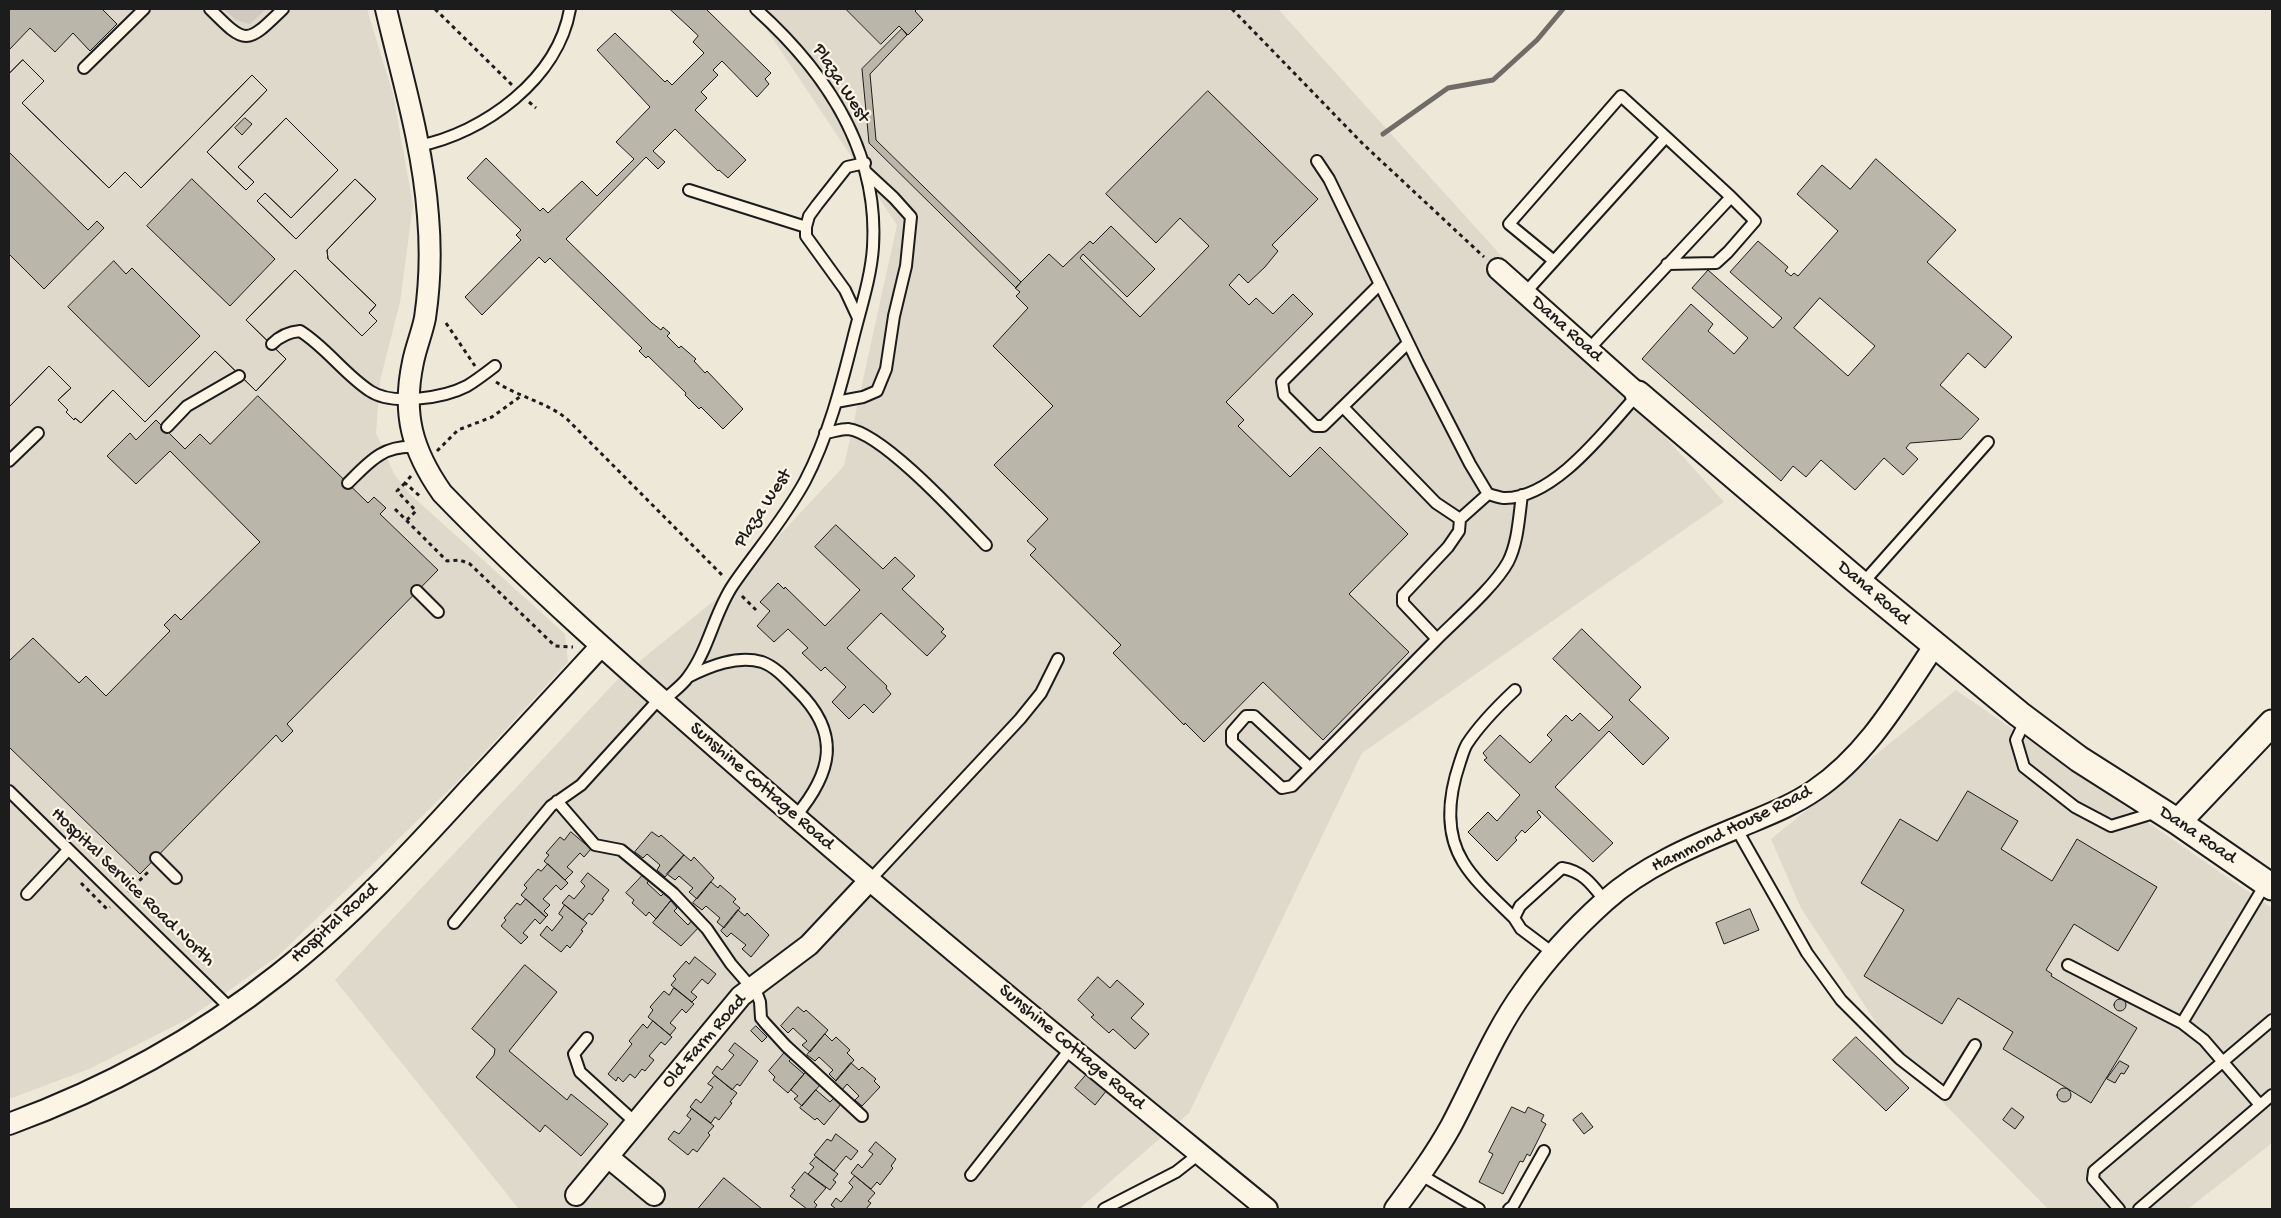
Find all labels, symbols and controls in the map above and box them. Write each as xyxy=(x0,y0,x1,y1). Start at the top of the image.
street label: Plaza West xyxy=(806,40,874,128)
street label: Dana Road xyxy=(1525,292,1607,368)
street label: Plaza West xyxy=(730,465,798,553)
street label: Dana Road xyxy=(1832,557,1914,631)
street label: Sunshine Cottage Road xyxy=(684,718,838,856)
street label: Hammond House Road xyxy=(1648,781,1816,879)
street label: Dana Road xyxy=(2154,802,2240,870)
street label: Hospital Service Road North xyxy=(45,803,219,973)
street label: Hospital Road xyxy=(287,879,383,969)
street label: Sunshine Cottage Road xyxy=(993,980,1149,1116)
street label: Old Farm Road xyxy=(658,990,752,1094)

